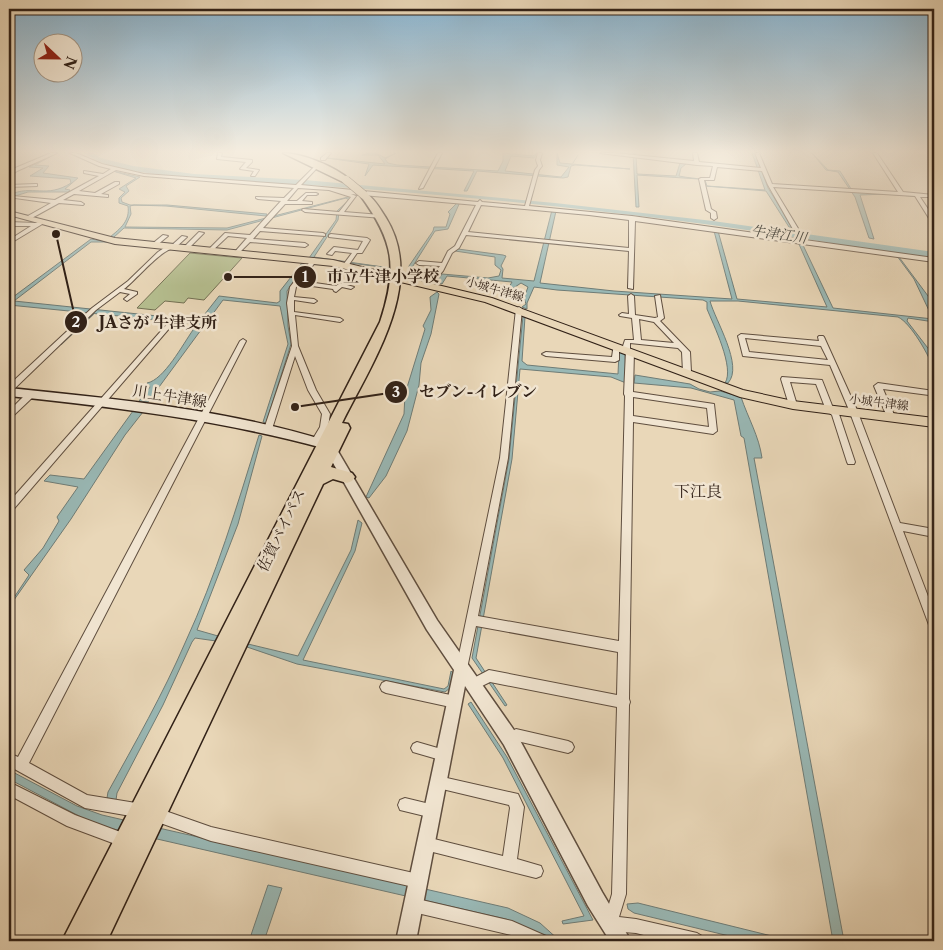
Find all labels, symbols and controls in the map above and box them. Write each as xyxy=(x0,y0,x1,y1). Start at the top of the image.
north arrow xyxy=(32,32,82,82)
text: N xyxy=(59,54,81,72)
water label: 牛津江川 xyxy=(750,221,810,247)
callout: 市立牛津小学校 xyxy=(292,261,449,292)
text: 市立牛津小学校 xyxy=(327,266,440,286)
text: 1 xyxy=(302,267,309,286)
street label: 小城牛津線 xyxy=(464,274,526,304)
callout: JAさが 牛津支所 xyxy=(63,307,227,338)
text: 2 xyxy=(72,312,81,331)
text: JAさが 牛津支所 xyxy=(96,312,217,332)
callout: セブン-イレブン xyxy=(384,376,548,407)
street label: 川上牛津線 xyxy=(131,381,209,411)
text: セブン-イレブン xyxy=(419,381,537,401)
text: 3 xyxy=(392,382,400,401)
street label: 小城牛津線 xyxy=(848,391,910,413)
district label: 下江良 xyxy=(674,481,722,501)
street label: 佐賀バイパス xyxy=(253,486,309,574)

